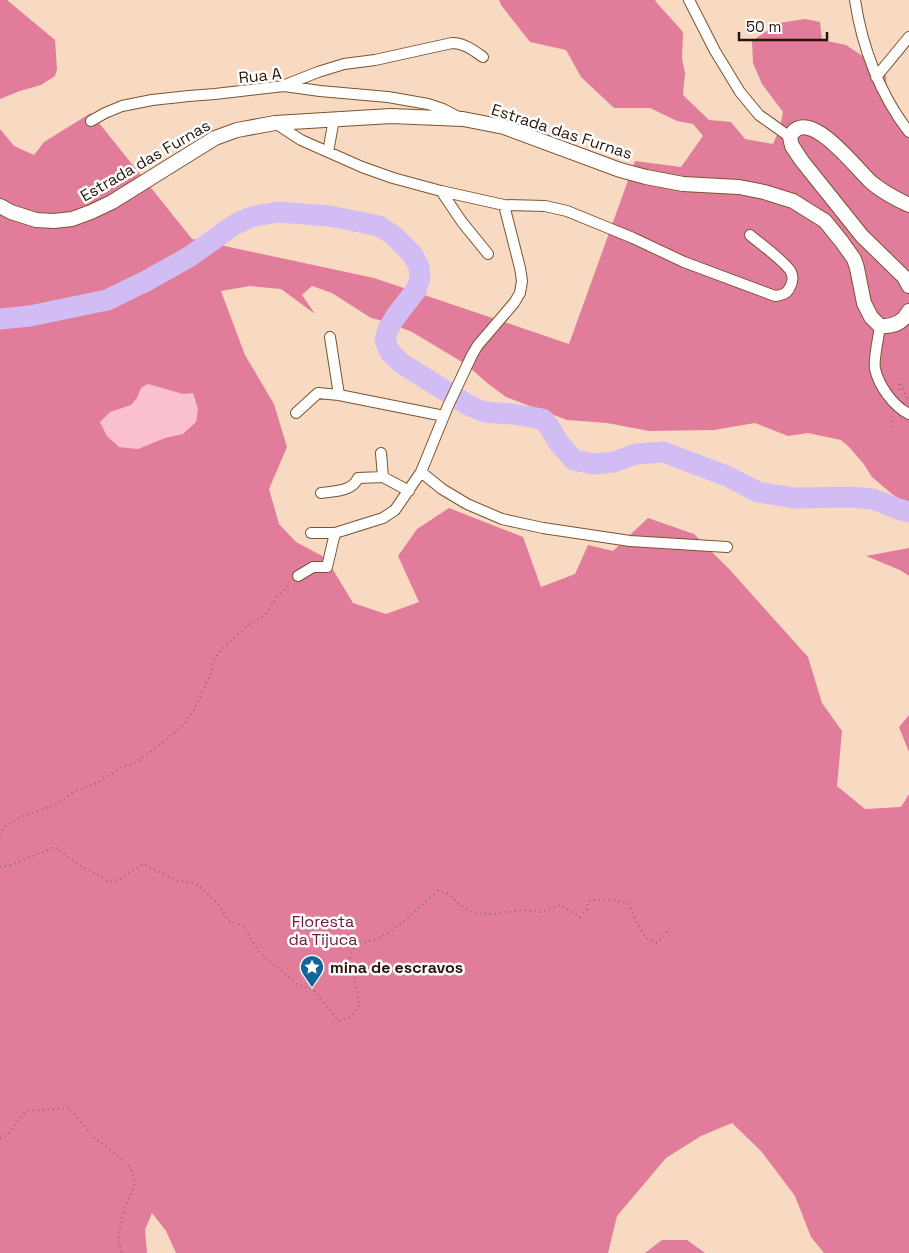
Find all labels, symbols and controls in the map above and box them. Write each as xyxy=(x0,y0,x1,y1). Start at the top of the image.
scale bar xyxy=(739,10,826,42)
text: 50 m xyxy=(746,17,781,36)
street label: Rua A xyxy=(238,63,283,88)
street label: Estrada das Furnas xyxy=(489,99,635,164)
street label: Estrada das Furnas xyxy=(76,115,214,206)
park label: Floresta da Tijuca xyxy=(289,911,357,950)
place icon: mina de escravos xyxy=(299,954,325,988)
place label: mina de escravos xyxy=(330,957,463,978)

